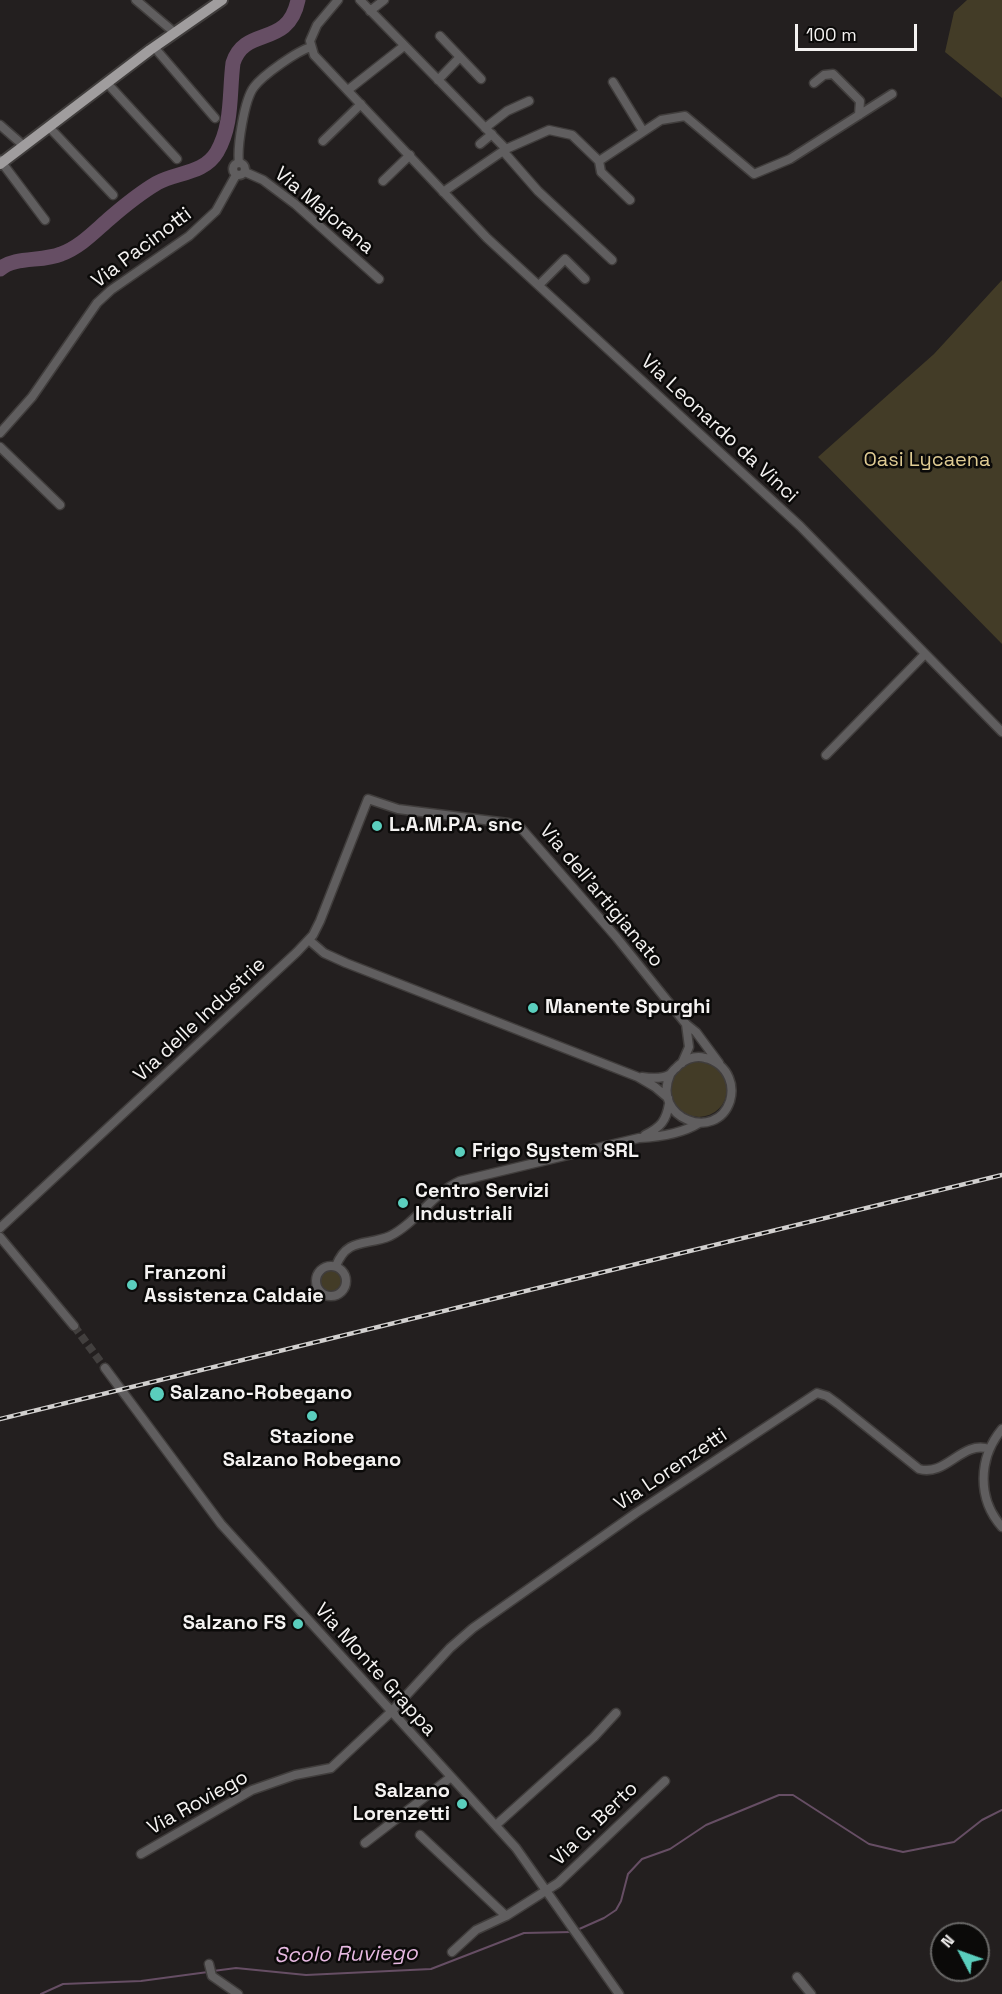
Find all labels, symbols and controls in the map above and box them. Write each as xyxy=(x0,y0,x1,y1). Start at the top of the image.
scale bar xyxy=(798,12,920,50)
text: 100 m xyxy=(806,23,857,46)
street label: Via Majorana xyxy=(269,162,379,260)
street label: Via Pacinotti xyxy=(87,203,197,293)
street label: Via Leonardo da Vinci xyxy=(635,350,803,508)
park label: Oasi Lycaena xyxy=(863,449,991,473)
place label: L.A.M.P.A. snc xyxy=(389,814,522,838)
marker: L.A.M.P.A. snc xyxy=(370,819,384,833)
street label: Via dell'artigianato xyxy=(534,819,668,973)
street label: Via delle Industrie xyxy=(129,953,271,1087)
place label: Manente Spurghi xyxy=(545,996,711,1020)
marker: Manente Spurghi xyxy=(526,1001,540,1015)
place label: Frigo System SRL xyxy=(472,1140,639,1164)
marker: Frigo System SRL xyxy=(453,1145,467,1159)
place label: Centro Servizi Industriali xyxy=(415,1180,549,1227)
marker: Centro Servizi Industriali xyxy=(396,1196,410,1210)
place label: Franzoni Assistenza Caldaie xyxy=(144,1262,324,1309)
marker: Franzoni Assistenza Caldaie xyxy=(125,1278,139,1292)
place label: Salzano-Robegano xyxy=(170,1382,352,1406)
marker: Salzano-Robegano xyxy=(148,1385,166,1403)
marker: Stazione Salzano Robegano xyxy=(305,1409,319,1423)
street label: Via Lorenzetti xyxy=(610,1423,732,1517)
place label: Stazione Salzano Robegano xyxy=(223,1426,401,1473)
street label: Via Monte Grappa xyxy=(309,1599,441,1741)
place label: Salzano FS xyxy=(183,1612,286,1636)
marker: Salzano FS xyxy=(291,1617,305,1631)
street label: Via Roviego xyxy=(144,1766,252,1840)
street label: Via G. Berto xyxy=(547,1777,643,1871)
place label: Salzano Lorenzetti xyxy=(353,1780,450,1827)
marker: Salzano Lorenzetti xyxy=(455,1797,469,1811)
north arrow xyxy=(930,1922,990,1982)
text: N xyxy=(936,1930,959,1952)
water label: Scolo Ruviego xyxy=(274,1941,418,1969)

